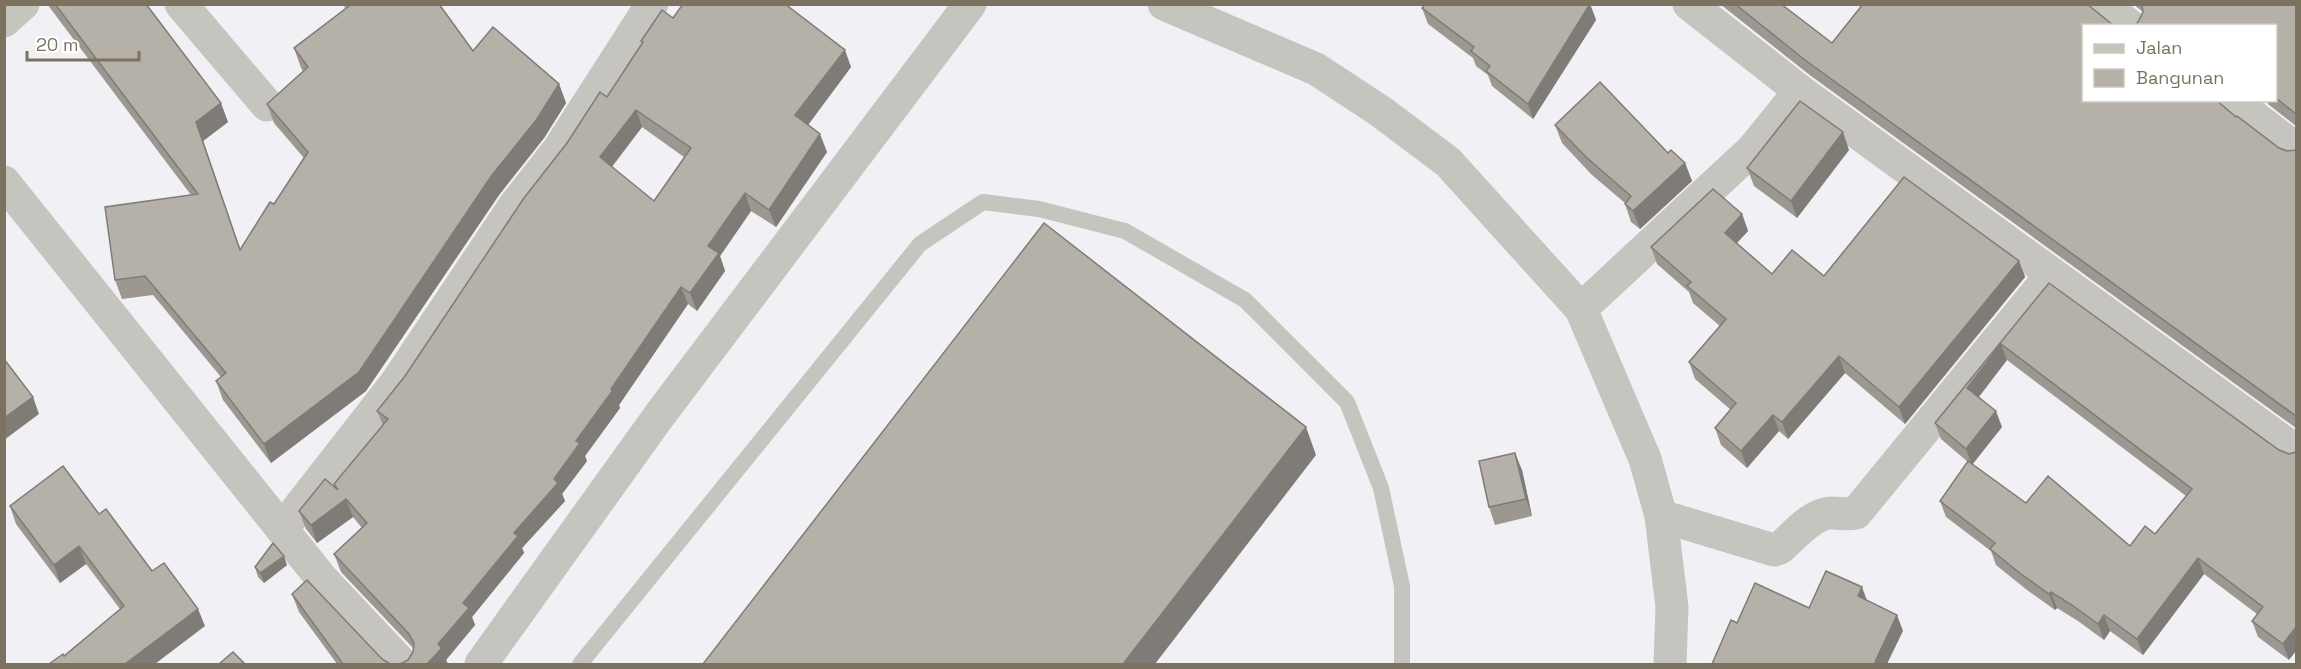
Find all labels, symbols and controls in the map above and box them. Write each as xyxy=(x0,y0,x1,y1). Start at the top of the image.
scale bar xyxy=(27,24,140,62)
legend xyxy=(2082,24,2277,102)
text: 20 m xyxy=(36,33,79,56)
text: Jalan xyxy=(2136,36,2182,59)
text: Bangunan xyxy=(2136,66,2224,89)

